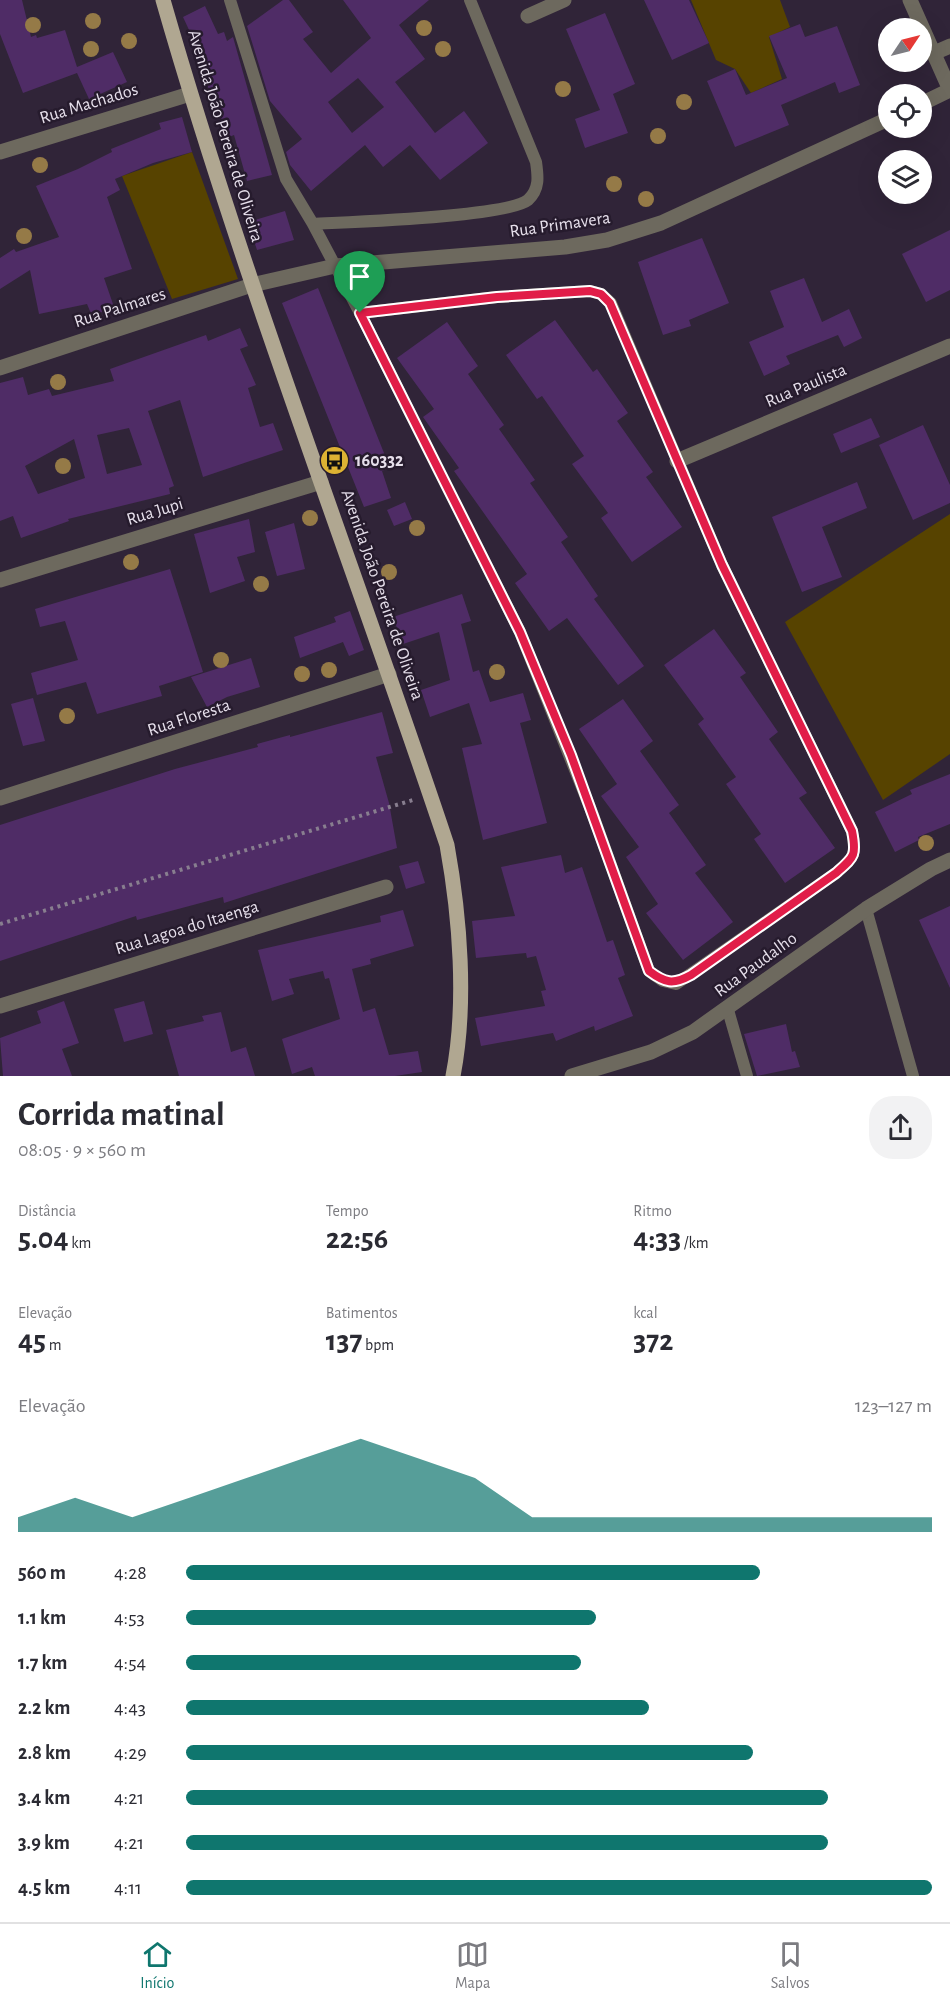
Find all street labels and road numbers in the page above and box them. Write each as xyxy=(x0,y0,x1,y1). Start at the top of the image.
street label: Avenida João Pereira de Oliveira xyxy=(184,28,266,244)
street label: Rua Machados xyxy=(38,81,140,127)
street label: Rua Primavera xyxy=(509,209,611,241)
street label: Rua Palmares xyxy=(72,285,168,331)
street label: Rua Paulista xyxy=(763,361,849,411)
street label: Avenida João Pereira de Oliveira xyxy=(337,488,427,702)
street label: Rua Jupi xyxy=(125,495,185,529)
street label: Rua Floresta xyxy=(145,696,233,740)
street label: Rua Lagoa do Itaenga xyxy=(113,898,261,958)
street label: Rua Paudalho xyxy=(712,929,801,1001)

